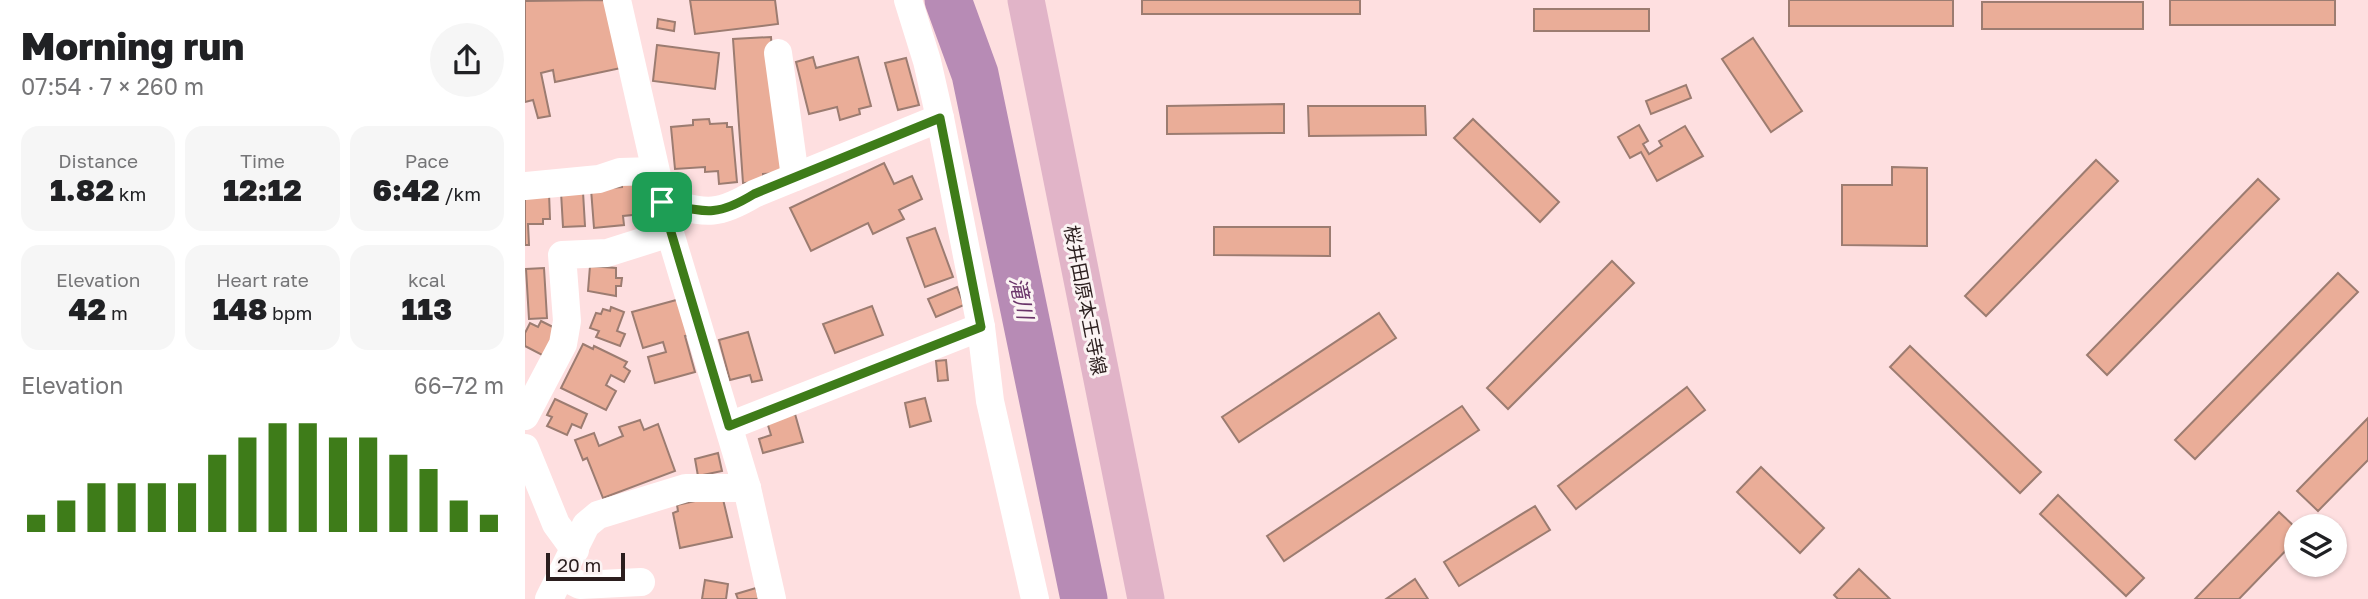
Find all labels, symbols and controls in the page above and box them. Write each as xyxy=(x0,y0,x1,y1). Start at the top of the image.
text: Morning run xyxy=(21,23,244,68)
button: share xyxy=(430,23,504,97)
text: 07:54 · 7 × 260 m xyxy=(21,72,204,100)
text: Distance xyxy=(58,149,138,172)
text: Time xyxy=(240,149,285,172)
text: Pace xyxy=(405,149,449,172)
text: 1.82 xyxy=(50,172,114,208)
text: 12:12 xyxy=(223,172,302,208)
text: 6:42 xyxy=(373,172,440,208)
pin xyxy=(632,172,692,232)
text: km xyxy=(114,182,146,205)
text: /km xyxy=(440,182,481,205)
icon: arrive xyxy=(643,183,681,221)
street label: 桜井田原本王寺線 xyxy=(1060,223,1112,377)
text: Elevation xyxy=(56,268,140,291)
text: Heart rate xyxy=(216,268,309,291)
text: kcal xyxy=(408,268,446,291)
water label: 滝川 xyxy=(1005,275,1039,323)
text: 42 xyxy=(69,291,106,327)
text: 148 xyxy=(213,291,267,327)
text: 113 xyxy=(402,291,452,327)
text: m xyxy=(106,301,128,324)
text: bpm xyxy=(267,301,312,324)
text: Elevation xyxy=(21,371,123,399)
text: 66–72 m xyxy=(414,371,504,399)
map controls xyxy=(2284,514,2347,577)
button: layers xyxy=(2284,514,2347,577)
scale bar xyxy=(546,550,625,582)
text: 20 m xyxy=(557,553,601,576)

